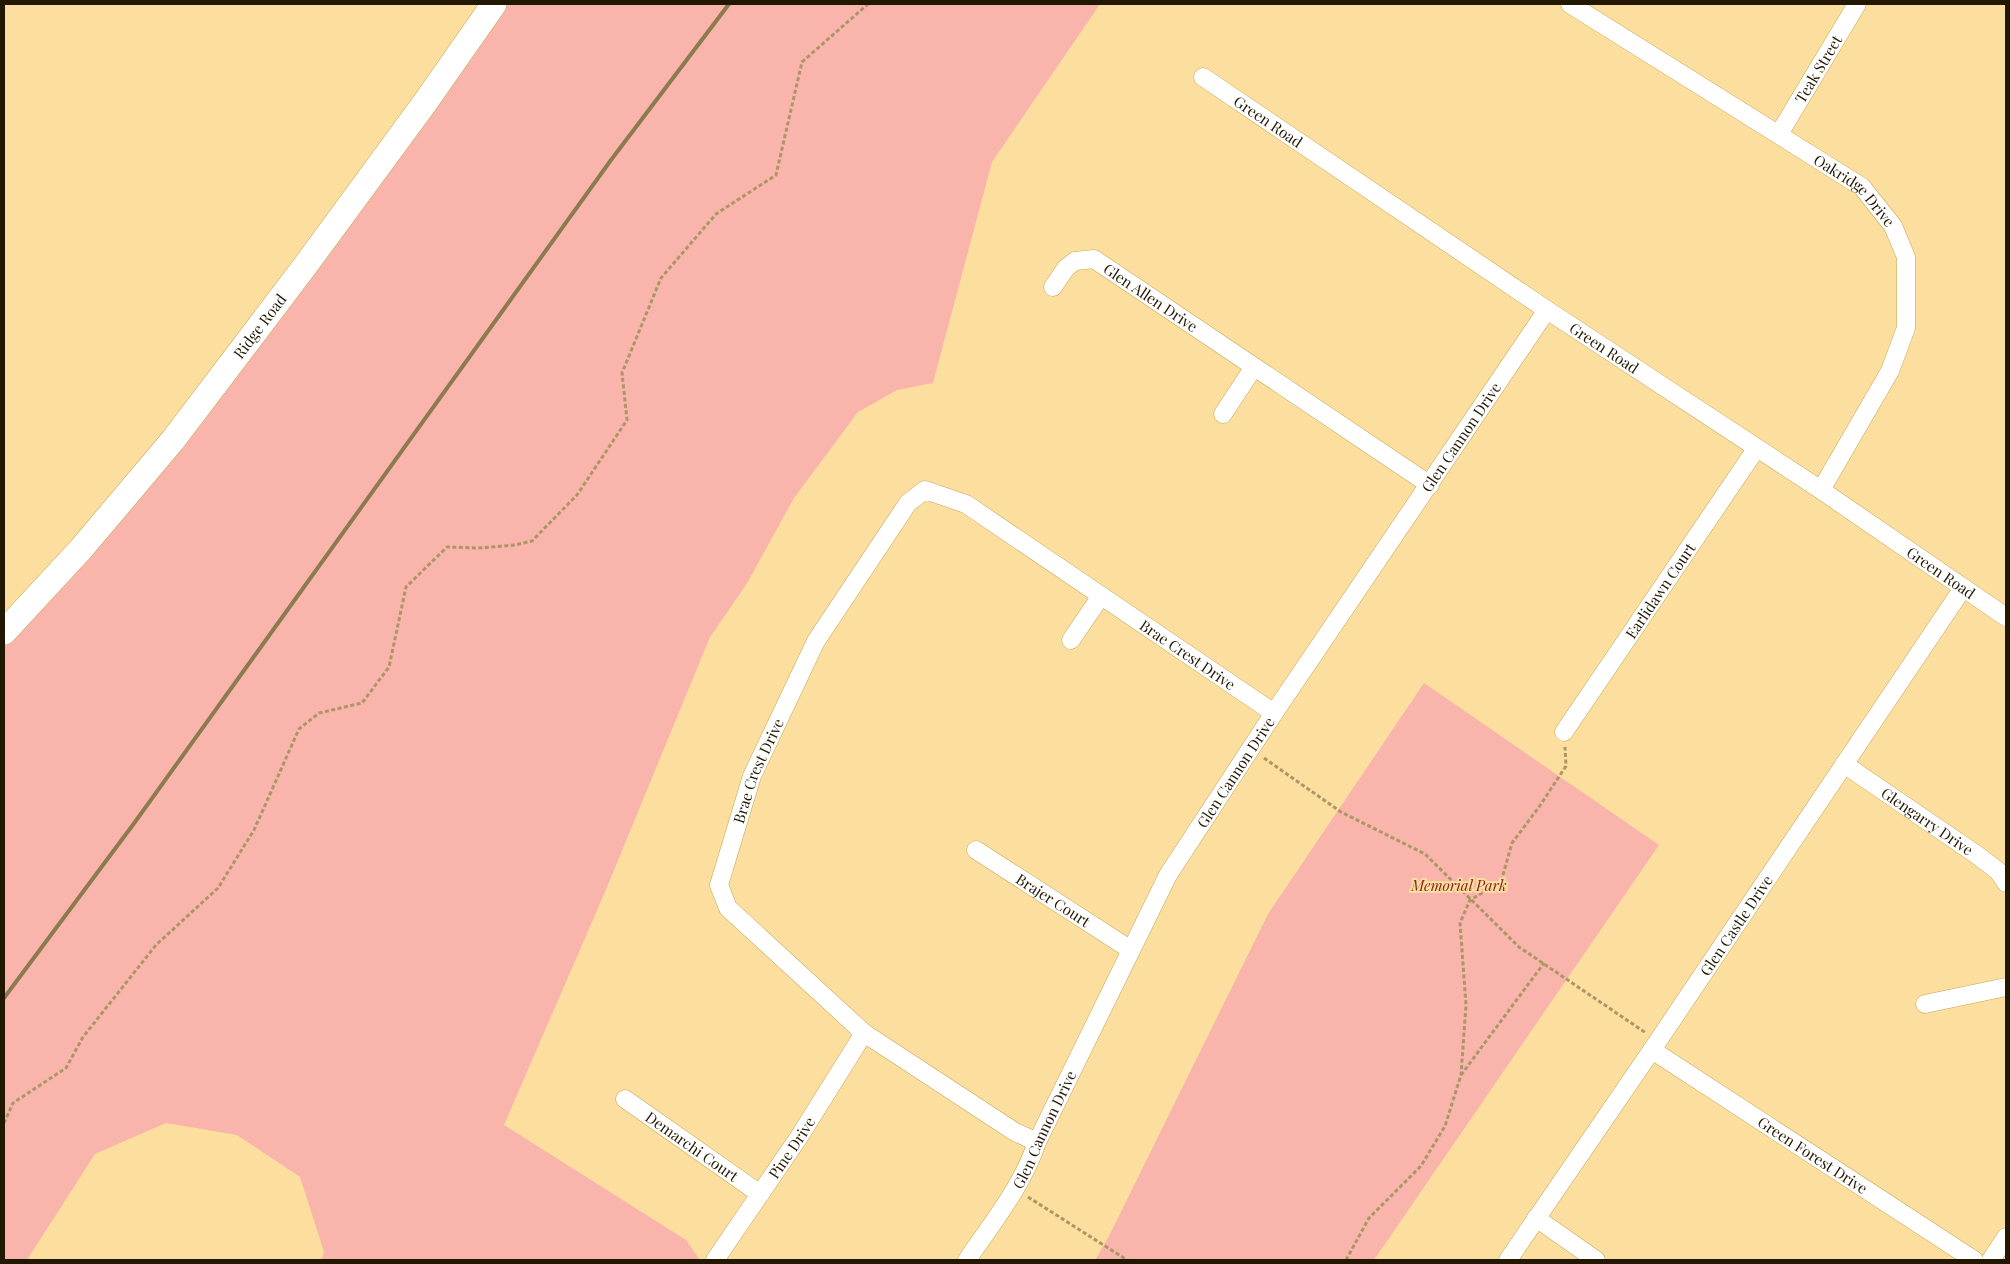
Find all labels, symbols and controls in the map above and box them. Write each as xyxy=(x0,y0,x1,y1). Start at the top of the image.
street label: Teak Street xyxy=(1790,31,1847,107)
street label: Green Road xyxy=(1230,91,1307,152)
street label: Oakridge Drive xyxy=(1810,149,1899,231)
street label: Glen Allen Drive xyxy=(1100,258,1202,336)
street label: Ridge Road xyxy=(229,289,291,362)
street label: Green Road xyxy=(1566,318,1643,378)
street label: Glen Cannon Drive xyxy=(1417,378,1505,496)
street label: Earlidawn Court xyxy=(1620,538,1700,642)
street label: Green Road xyxy=(1903,542,1980,603)
street label: Brae Crest Drive xyxy=(1136,615,1239,694)
street label: Glen Cannon Drive xyxy=(1192,713,1279,831)
street label: Brae Crest Drive xyxy=(728,715,788,826)
street label: Glengarry Drive xyxy=(1877,782,1977,860)
street label: Brajer Court xyxy=(1012,869,1095,932)
street label: Glen Castle Drive xyxy=(1695,871,1777,979)
park label: Memorial Park xyxy=(1410,875,1507,895)
street label: Glen Cannon Drive xyxy=(1007,1067,1081,1192)
street label: Demarchi Court xyxy=(642,1107,743,1186)
street label: Green Forest Drive xyxy=(1754,1112,1872,1198)
street label: Pine Drive xyxy=(764,1113,819,1182)

